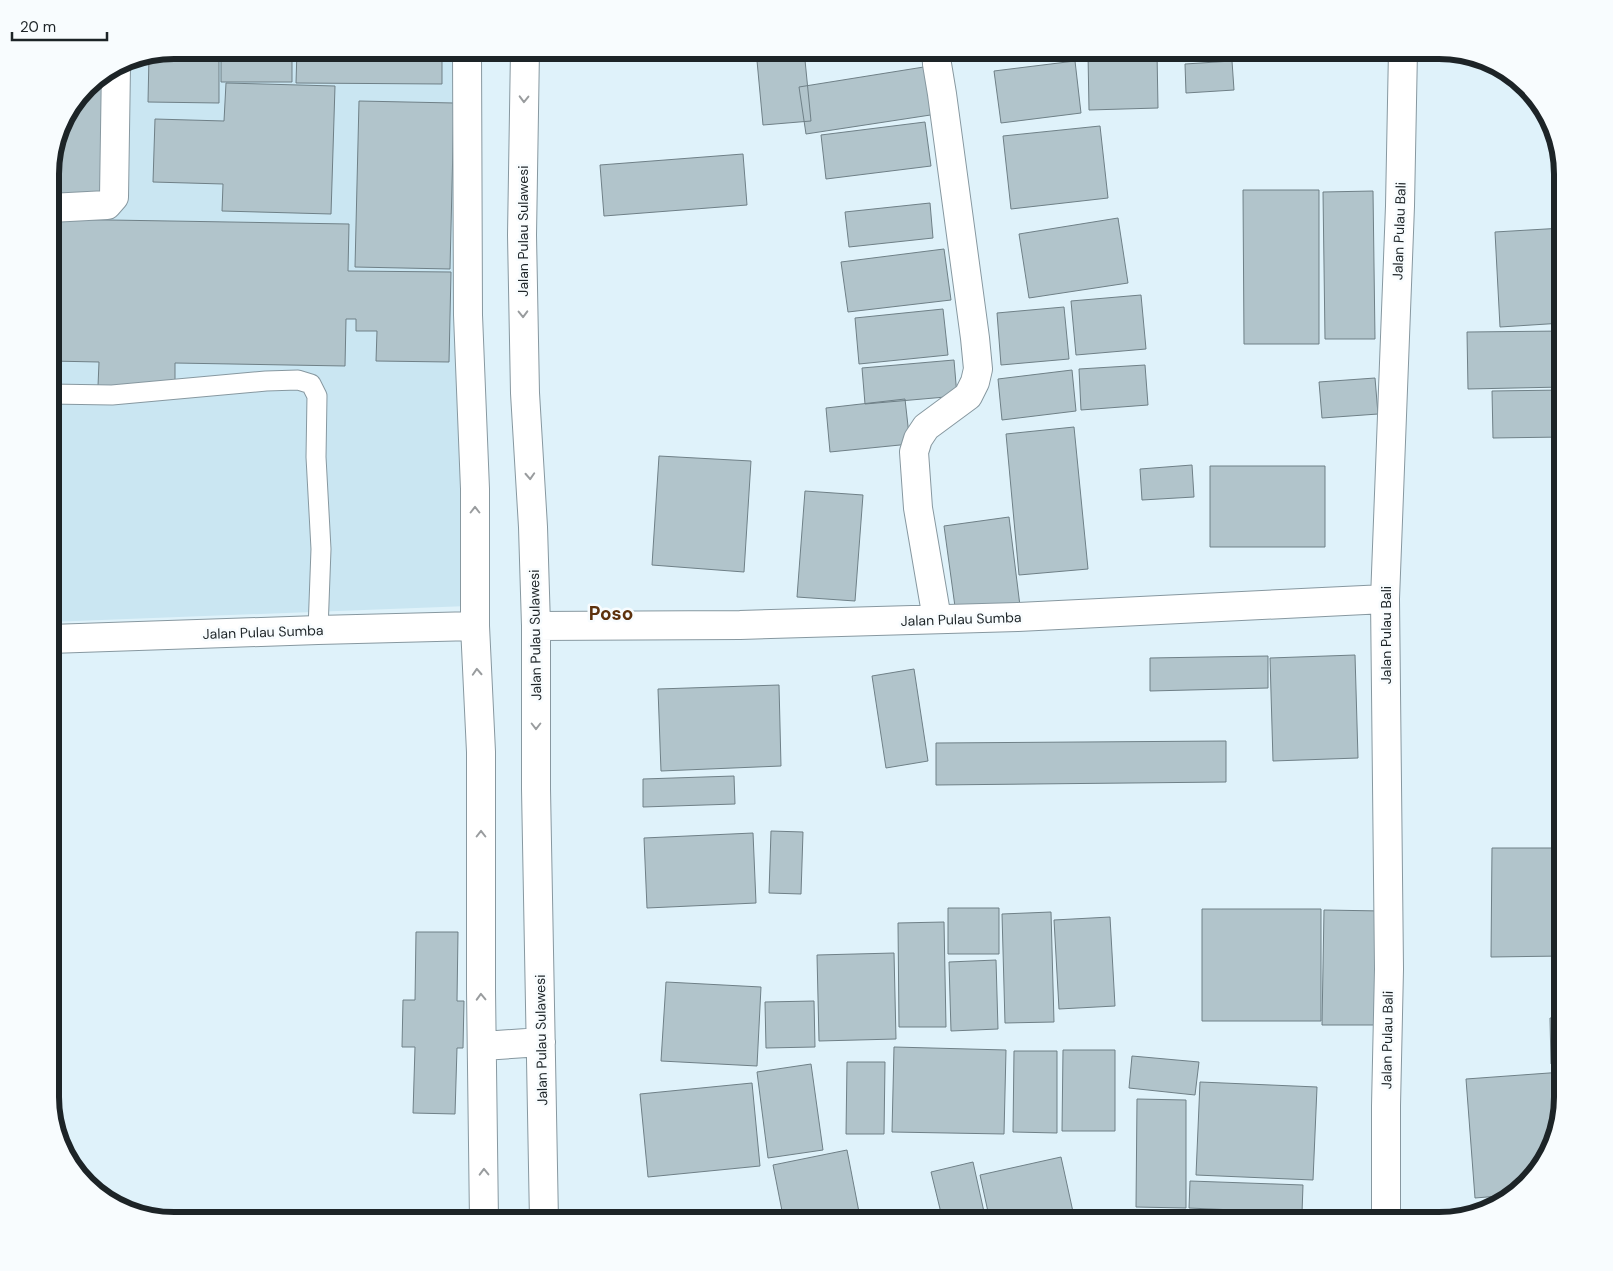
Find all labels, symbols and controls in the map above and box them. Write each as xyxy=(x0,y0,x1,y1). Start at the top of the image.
scale bar xyxy=(12,10,108,42)
text: 20 m xyxy=(20,17,56,37)
one-way arrow xyxy=(519,95,529,103)
street label: Jalan Pulau Sulawesi xyxy=(514,165,532,297)
street label: Jalan Pulau Bali xyxy=(1388,182,1410,280)
one-way arrow xyxy=(518,310,528,318)
one-way arrow xyxy=(524,472,535,480)
one-way arrow xyxy=(470,505,480,513)
street label: Jalan Pulau Sulawesi xyxy=(525,569,545,701)
street label: Jalan Pulau Bali xyxy=(1377,586,1395,684)
district label: Poso xyxy=(589,601,633,626)
street label: Jalan Pulau Sumba xyxy=(900,608,1022,630)
street label: Jalan Pulau Sumba xyxy=(202,621,324,643)
one-way arrow xyxy=(472,668,482,676)
one-way arrow xyxy=(531,722,541,730)
one-way arrow xyxy=(476,830,486,838)
street label: Jalan Pulau Sulawesi xyxy=(531,974,551,1106)
street label: Jalan Pulau Bali xyxy=(1377,991,1397,1089)
one-way arrow xyxy=(476,993,486,1000)
one-way arrow xyxy=(479,1168,489,1176)

